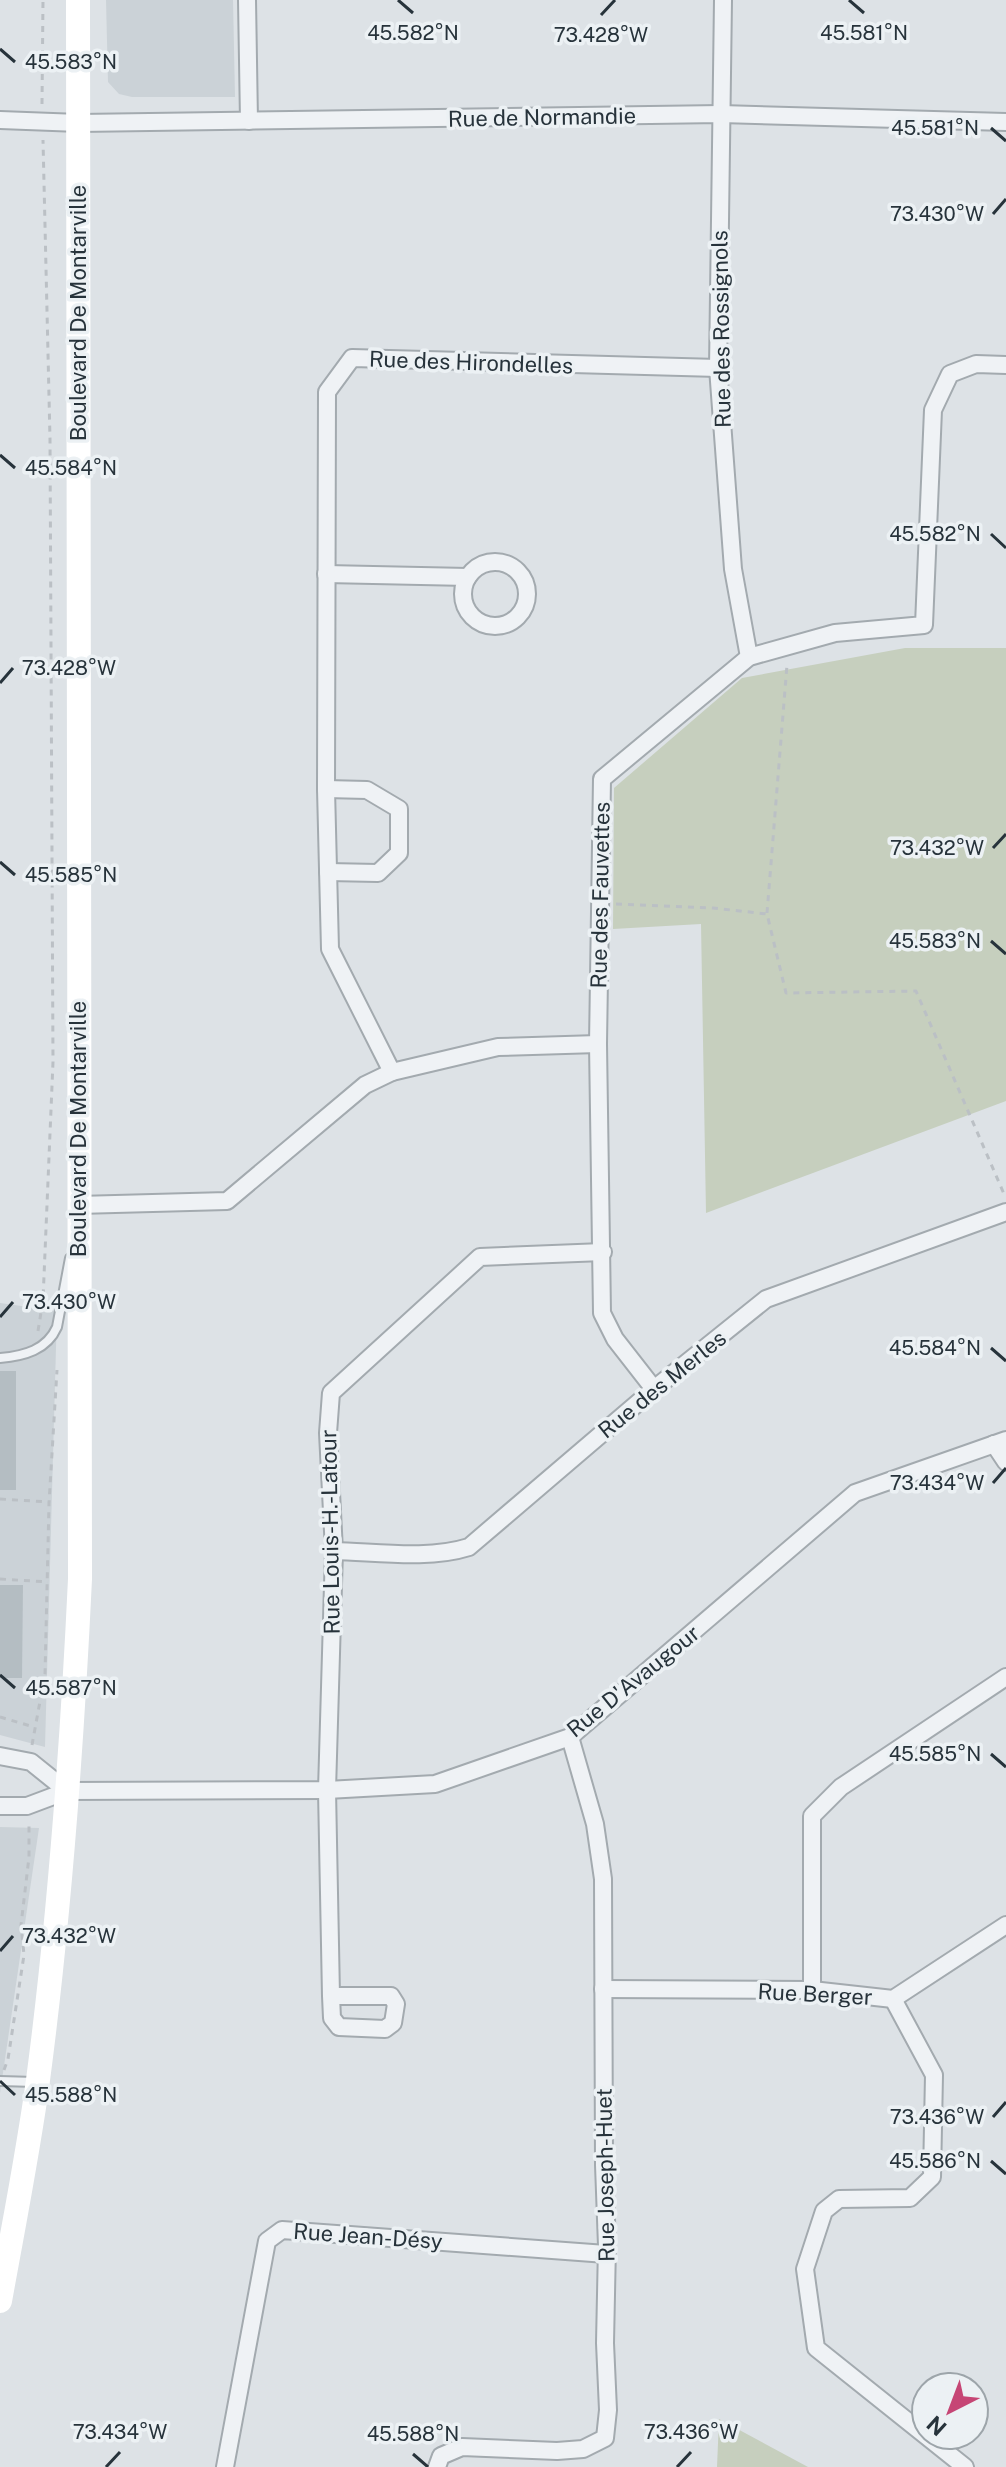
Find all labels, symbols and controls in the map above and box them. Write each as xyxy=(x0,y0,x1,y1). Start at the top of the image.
text: 45.582°N xyxy=(367,21,459,45)
text: 45.581°N xyxy=(820,21,908,45)
text: 73.428°W xyxy=(554,23,648,47)
text: 45.583°N xyxy=(25,50,117,74)
street label: Rue de Normandie xyxy=(448,102,636,132)
text: 45.581°N xyxy=(891,116,979,140)
street label: Boulevard De Montarville xyxy=(65,185,91,441)
text: 73.430°W xyxy=(890,202,984,226)
street label: Rue des Rossignols xyxy=(706,230,736,428)
street label: Rue des Hirondelles xyxy=(368,345,574,379)
text: 45.584°N xyxy=(25,456,117,480)
text: 45.582°N xyxy=(889,522,981,546)
text: 73.428°W xyxy=(22,656,116,680)
street label: Rue des Fauvettes xyxy=(585,801,615,989)
text: 73.432°W xyxy=(890,836,984,860)
text: 45.585°N xyxy=(25,863,117,887)
text: 45.583°N xyxy=(889,929,981,953)
street label: Boulevard De Montarville xyxy=(65,1001,91,1257)
text: 73.430°W xyxy=(22,1290,116,1314)
street label: Rue des Merles xyxy=(593,1325,731,1443)
text: 45.584°N xyxy=(889,1336,981,1360)
street label: Rue Louis-H.-Latour xyxy=(315,1429,345,1635)
text: 73.434°W xyxy=(890,1471,984,1495)
street label: Rue D'Avaugour xyxy=(561,1620,705,1742)
text: 45.587°N xyxy=(25,1676,117,1700)
text: 45.585°N xyxy=(889,1742,981,1766)
text: 73.432°W xyxy=(22,1924,116,1948)
street label: Rue Berger xyxy=(757,1978,873,2010)
text: 45.588°N xyxy=(25,2083,117,2107)
street label: Rue Joseph-Huet xyxy=(590,2088,620,2262)
text: 73.436°W xyxy=(890,2105,984,2129)
text: 45.586°N xyxy=(889,2149,981,2173)
street label: Rue Jean-Désy xyxy=(292,2218,444,2254)
north arrow xyxy=(910,2371,990,2451)
text: N xyxy=(922,2410,952,2441)
text: 73.434°W xyxy=(73,2420,167,2444)
text: 73.436°W xyxy=(644,2420,738,2444)
text: 45.588°N xyxy=(367,2422,459,2446)

